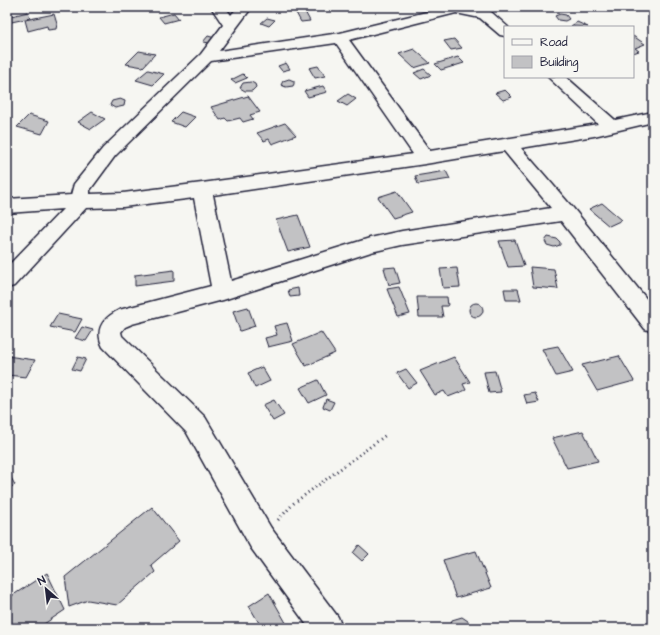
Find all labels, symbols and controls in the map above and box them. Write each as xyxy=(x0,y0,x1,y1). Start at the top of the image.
legend xyxy=(504,26,634,78)
text: Road xyxy=(540,34,568,51)
text: Building xyxy=(540,54,578,72)
north arrow xyxy=(26,569,66,609)
text: N xyxy=(35,572,48,589)

